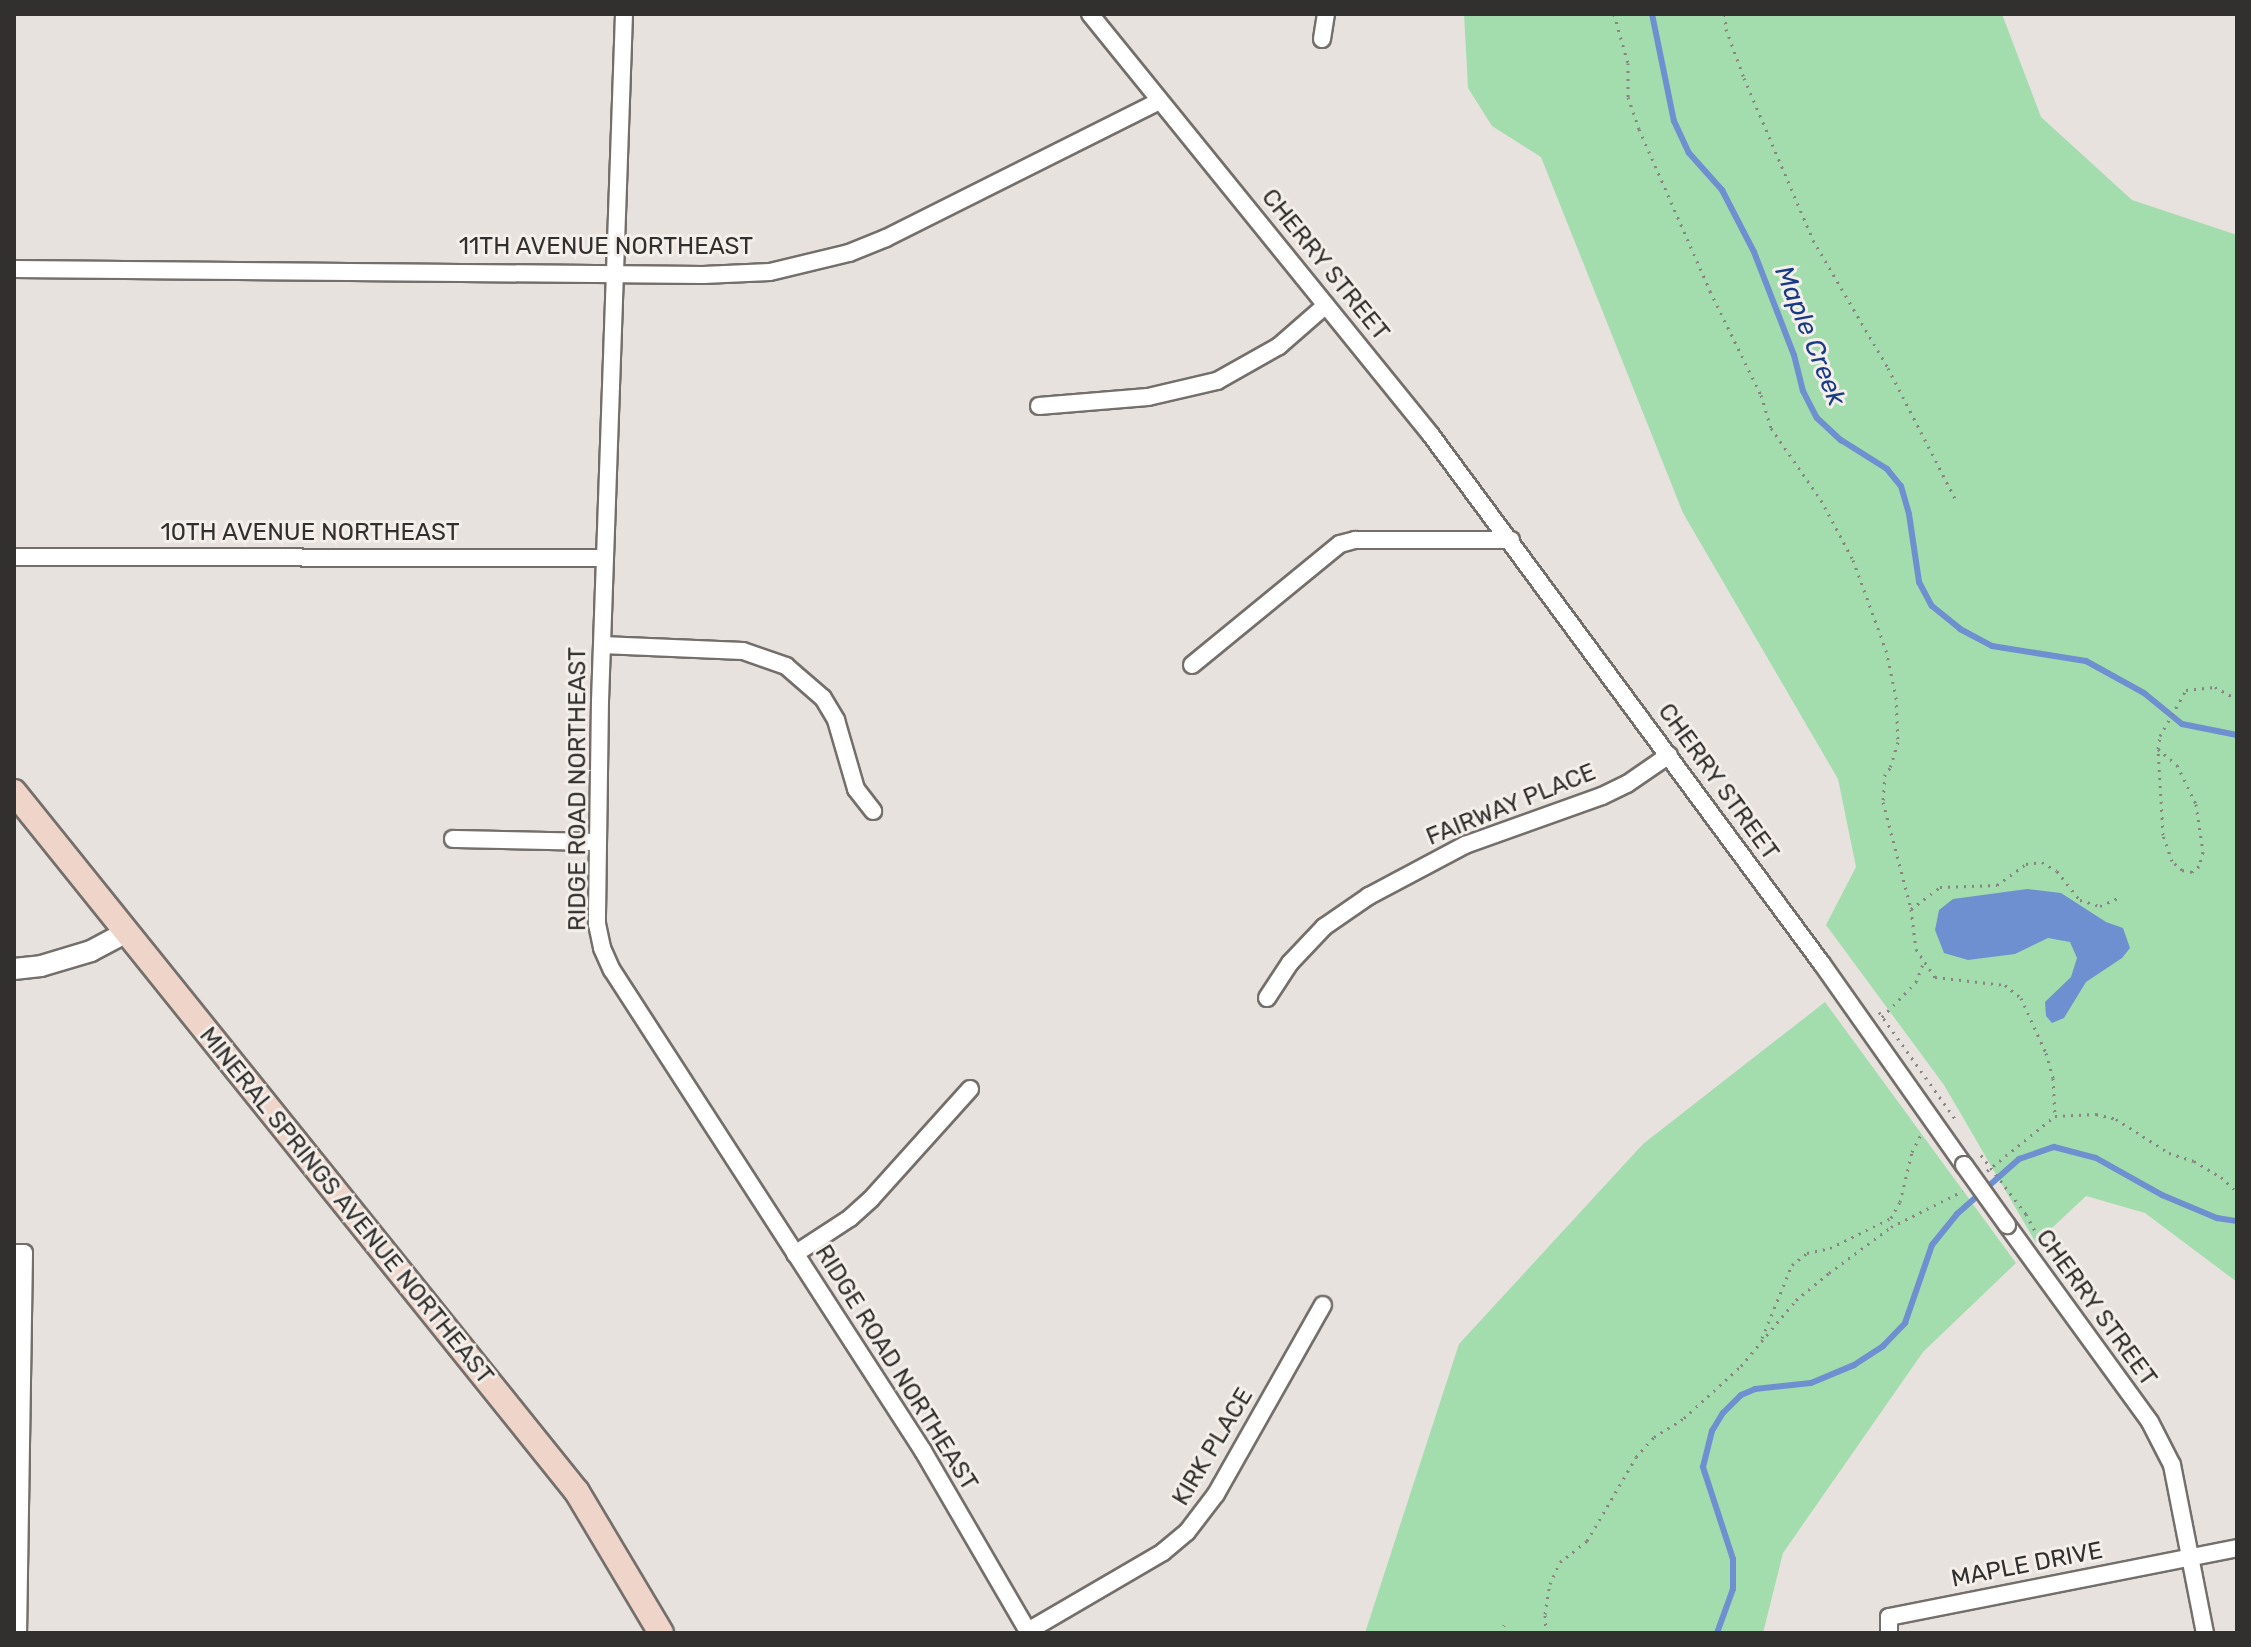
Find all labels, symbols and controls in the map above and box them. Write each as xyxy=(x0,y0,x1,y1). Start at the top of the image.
street label: CHERRY STREET xyxy=(1255,183,1395,347)
street label: 11TH AVENUE NORTHEAST xyxy=(458,233,754,261)
water label: Maple Creek xyxy=(1768,261,1852,411)
street label: 10TH AVENUE NORTHEAST xyxy=(160,519,460,547)
street label: RIDGE ROAD NORTHEAST xyxy=(564,647,592,931)
street label: CHERRY STREET xyxy=(1651,698,1785,866)
street label: FAIRWAY PLACE xyxy=(1422,758,1600,852)
street label: MINERAL SPRINGS AVENUE NORTHEAST xyxy=(193,1021,499,1391)
street label: CHERRY STREET xyxy=(2029,1224,2163,1392)
street label: RIDGE ROAD NORTHEAST xyxy=(808,1240,984,1496)
street label: KIRK PLACE xyxy=(1167,1383,1259,1511)
street label: MAPLE DRIVE xyxy=(1949,1536,2105,1594)

